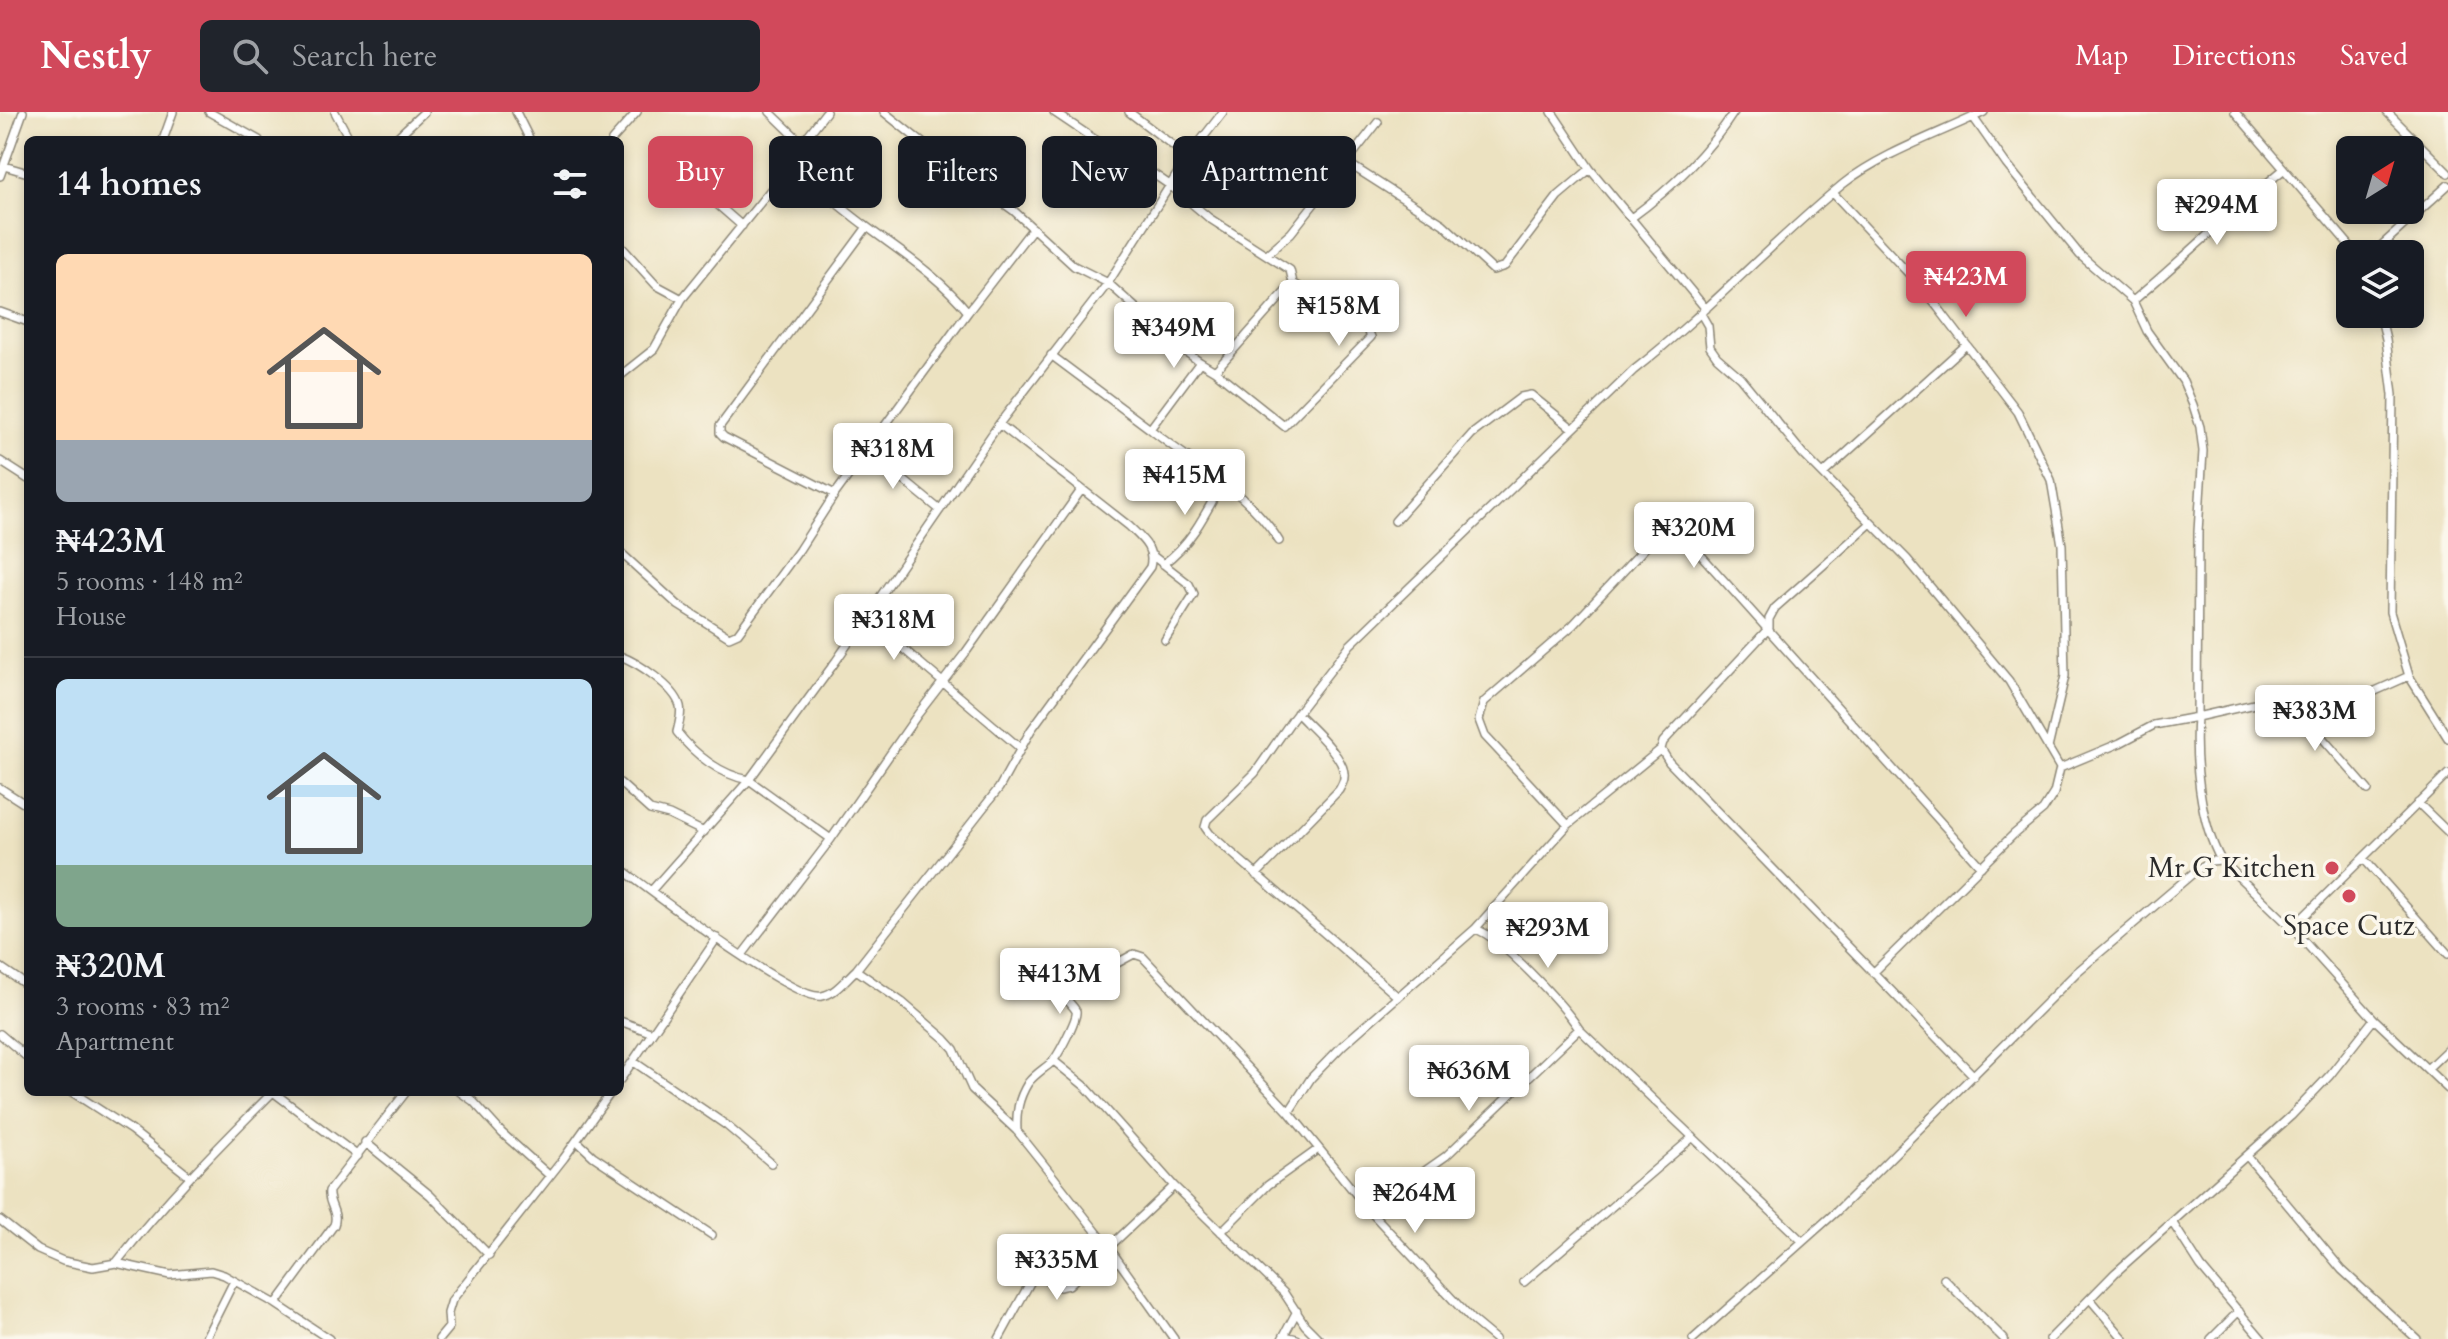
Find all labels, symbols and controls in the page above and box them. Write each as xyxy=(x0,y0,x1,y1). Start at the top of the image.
search box xyxy=(200,20,760,92)
text: Nestly xyxy=(40,30,152,82)
icon: search xyxy=(228,34,272,78)
text: Search here xyxy=(292,36,437,77)
text: Map xyxy=(2075,37,2129,75)
text: Directions xyxy=(2173,37,2296,75)
text: Saved xyxy=(2340,37,2408,75)
chip: Buy xyxy=(648,136,753,208)
chip: Rent xyxy=(769,136,882,208)
chip: Filters xyxy=(898,136,1026,208)
chip: New xyxy=(1042,136,1157,208)
chip: Apartment xyxy=(1173,136,1356,208)
north arrow xyxy=(2336,136,2424,224)
map controls xyxy=(2336,136,2424,328)
text: 14 homes xyxy=(56,161,202,207)
icon: filters xyxy=(548,162,592,206)
pin: ₦294M xyxy=(2161,179,2273,247)
text: ₦294M xyxy=(2175,187,2259,222)
button: layers xyxy=(2336,240,2424,328)
pin: ₦423M xyxy=(1910,251,2022,319)
text: ₦423M xyxy=(1924,259,2008,294)
pin: ₦158M xyxy=(1283,280,1395,348)
text: ₦158M xyxy=(1297,288,1381,323)
pin: ₦349M xyxy=(1118,302,1230,370)
icon: home xyxy=(252,306,396,450)
text: ₦349M xyxy=(1132,310,1216,345)
pin: ₦318M xyxy=(837,423,949,491)
text: ₦318M xyxy=(851,431,935,466)
pin: ₦415M xyxy=(1129,449,1241,517)
text: ₦415M xyxy=(1143,457,1227,492)
pin: ₦320M xyxy=(1638,502,1750,570)
text: ₦320M xyxy=(1652,510,1736,545)
text: ₦423M xyxy=(56,518,166,564)
text: 5 rooms · 148 m² xyxy=(56,564,243,599)
pin: ₦318M xyxy=(838,594,950,662)
text: House xyxy=(56,599,127,634)
text: ₦318M xyxy=(852,602,936,637)
pin: ₦383M xyxy=(2259,685,2371,753)
text: ₦383M xyxy=(2273,693,2357,728)
icon: home xyxy=(252,731,396,875)
place label: Mr G Kitchen xyxy=(2148,849,2316,887)
marker: Mr G Kitchen xyxy=(2323,859,2341,877)
marker: Space Cutz xyxy=(2340,887,2358,905)
pin: ₦293M xyxy=(1492,902,1604,970)
place label: Space Cutz xyxy=(2283,907,2416,945)
text: ₦293M xyxy=(1506,910,1590,945)
text: ₦320M xyxy=(56,943,166,989)
pin: ₦413M xyxy=(1004,948,1116,1016)
text: ₦413M xyxy=(1018,956,1102,991)
text: 3 rooms · 83 m² xyxy=(56,989,229,1024)
text: Apartment xyxy=(56,1024,174,1059)
pin: ₦636M xyxy=(1413,1045,1525,1113)
text: ₦636M xyxy=(1427,1053,1511,1088)
pin: ₦264M xyxy=(1359,1167,1471,1235)
text: ₦264M xyxy=(1373,1175,1457,1210)
pin: ₦335M xyxy=(1001,1234,1113,1302)
text: ₦335M xyxy=(1015,1242,1099,1277)

